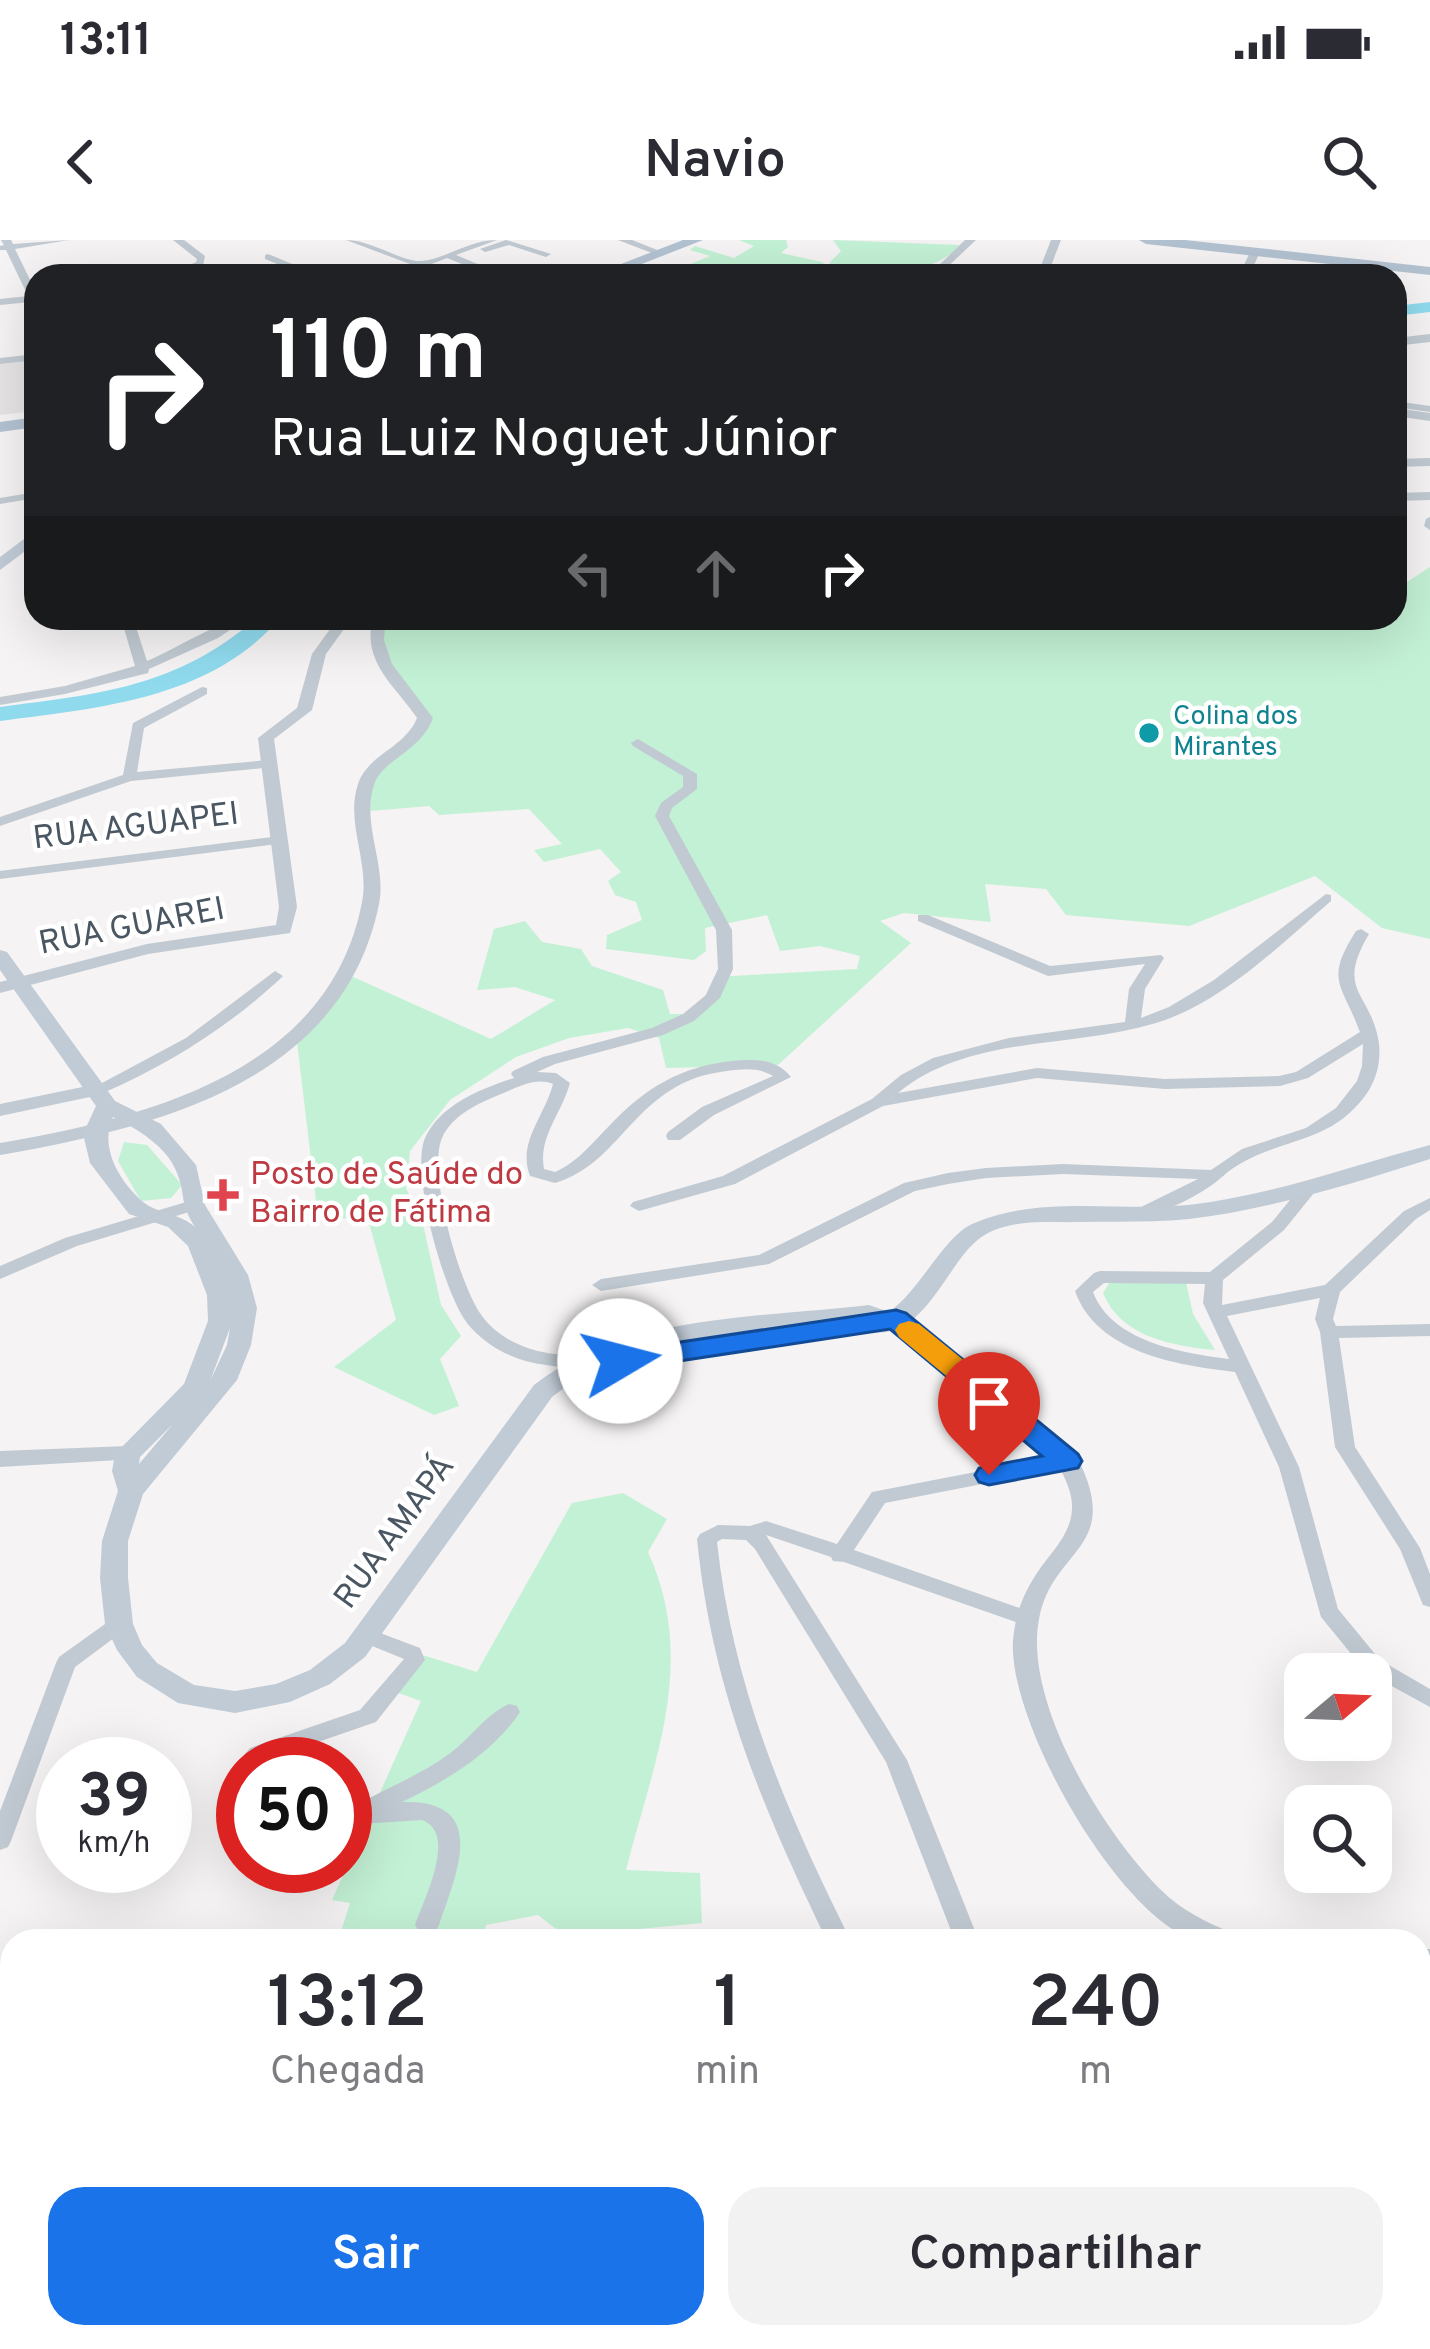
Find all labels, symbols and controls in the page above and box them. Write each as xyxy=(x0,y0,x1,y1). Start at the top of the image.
text: 13:11 xyxy=(60,14,152,71)
text: Navio xyxy=(644,128,786,197)
icon: back xyxy=(48,129,114,195)
icon: search xyxy=(1316,129,1382,195)
text: 110 m xyxy=(270,303,487,409)
icon: right xyxy=(72,312,228,468)
text: Rua Luiz Noguet Júnior xyxy=(270,407,838,476)
icon: left xyxy=(557,540,623,606)
icon: ahead xyxy=(683,540,749,606)
icon: right xyxy=(809,540,875,606)
place label: Colina dos Mirantes xyxy=(1173,700,1298,765)
marker: Colina dos Mirantes xyxy=(1136,720,1162,746)
street label: RUA AGUAPEI xyxy=(31,795,241,861)
street label: RUA GUAREI xyxy=(35,889,229,967)
place label: Posto de Saúde do Bairro de Fátima xyxy=(250,1155,523,1235)
marker: Posto de Saúde do Bairro de Fátima xyxy=(207,1179,239,1211)
position arrow xyxy=(557,1298,683,1424)
pin xyxy=(938,1352,1040,1475)
icon: arrive xyxy=(956,1370,1022,1436)
street label: RUA AMAPÁ xyxy=(325,1447,466,1618)
north arrow xyxy=(1284,1653,1392,1761)
map controls xyxy=(1284,1653,1392,1893)
speed limit sign: 50 xyxy=(216,1737,372,1893)
text: 39 xyxy=(78,1762,150,1838)
button: search xyxy=(1284,1785,1392,1893)
text: km/h xyxy=(78,1826,150,1863)
text: 13:12 xyxy=(267,1961,428,2053)
text: 1 xyxy=(713,1961,742,2053)
text: 240 xyxy=(1027,1961,1164,2053)
text: Chegada xyxy=(270,2049,425,2098)
text: min xyxy=(695,2049,760,2098)
text: m xyxy=(1079,2049,1112,2098)
button: Sair xyxy=(48,2187,704,2325)
button: Compartilhar xyxy=(728,2187,1383,2325)

